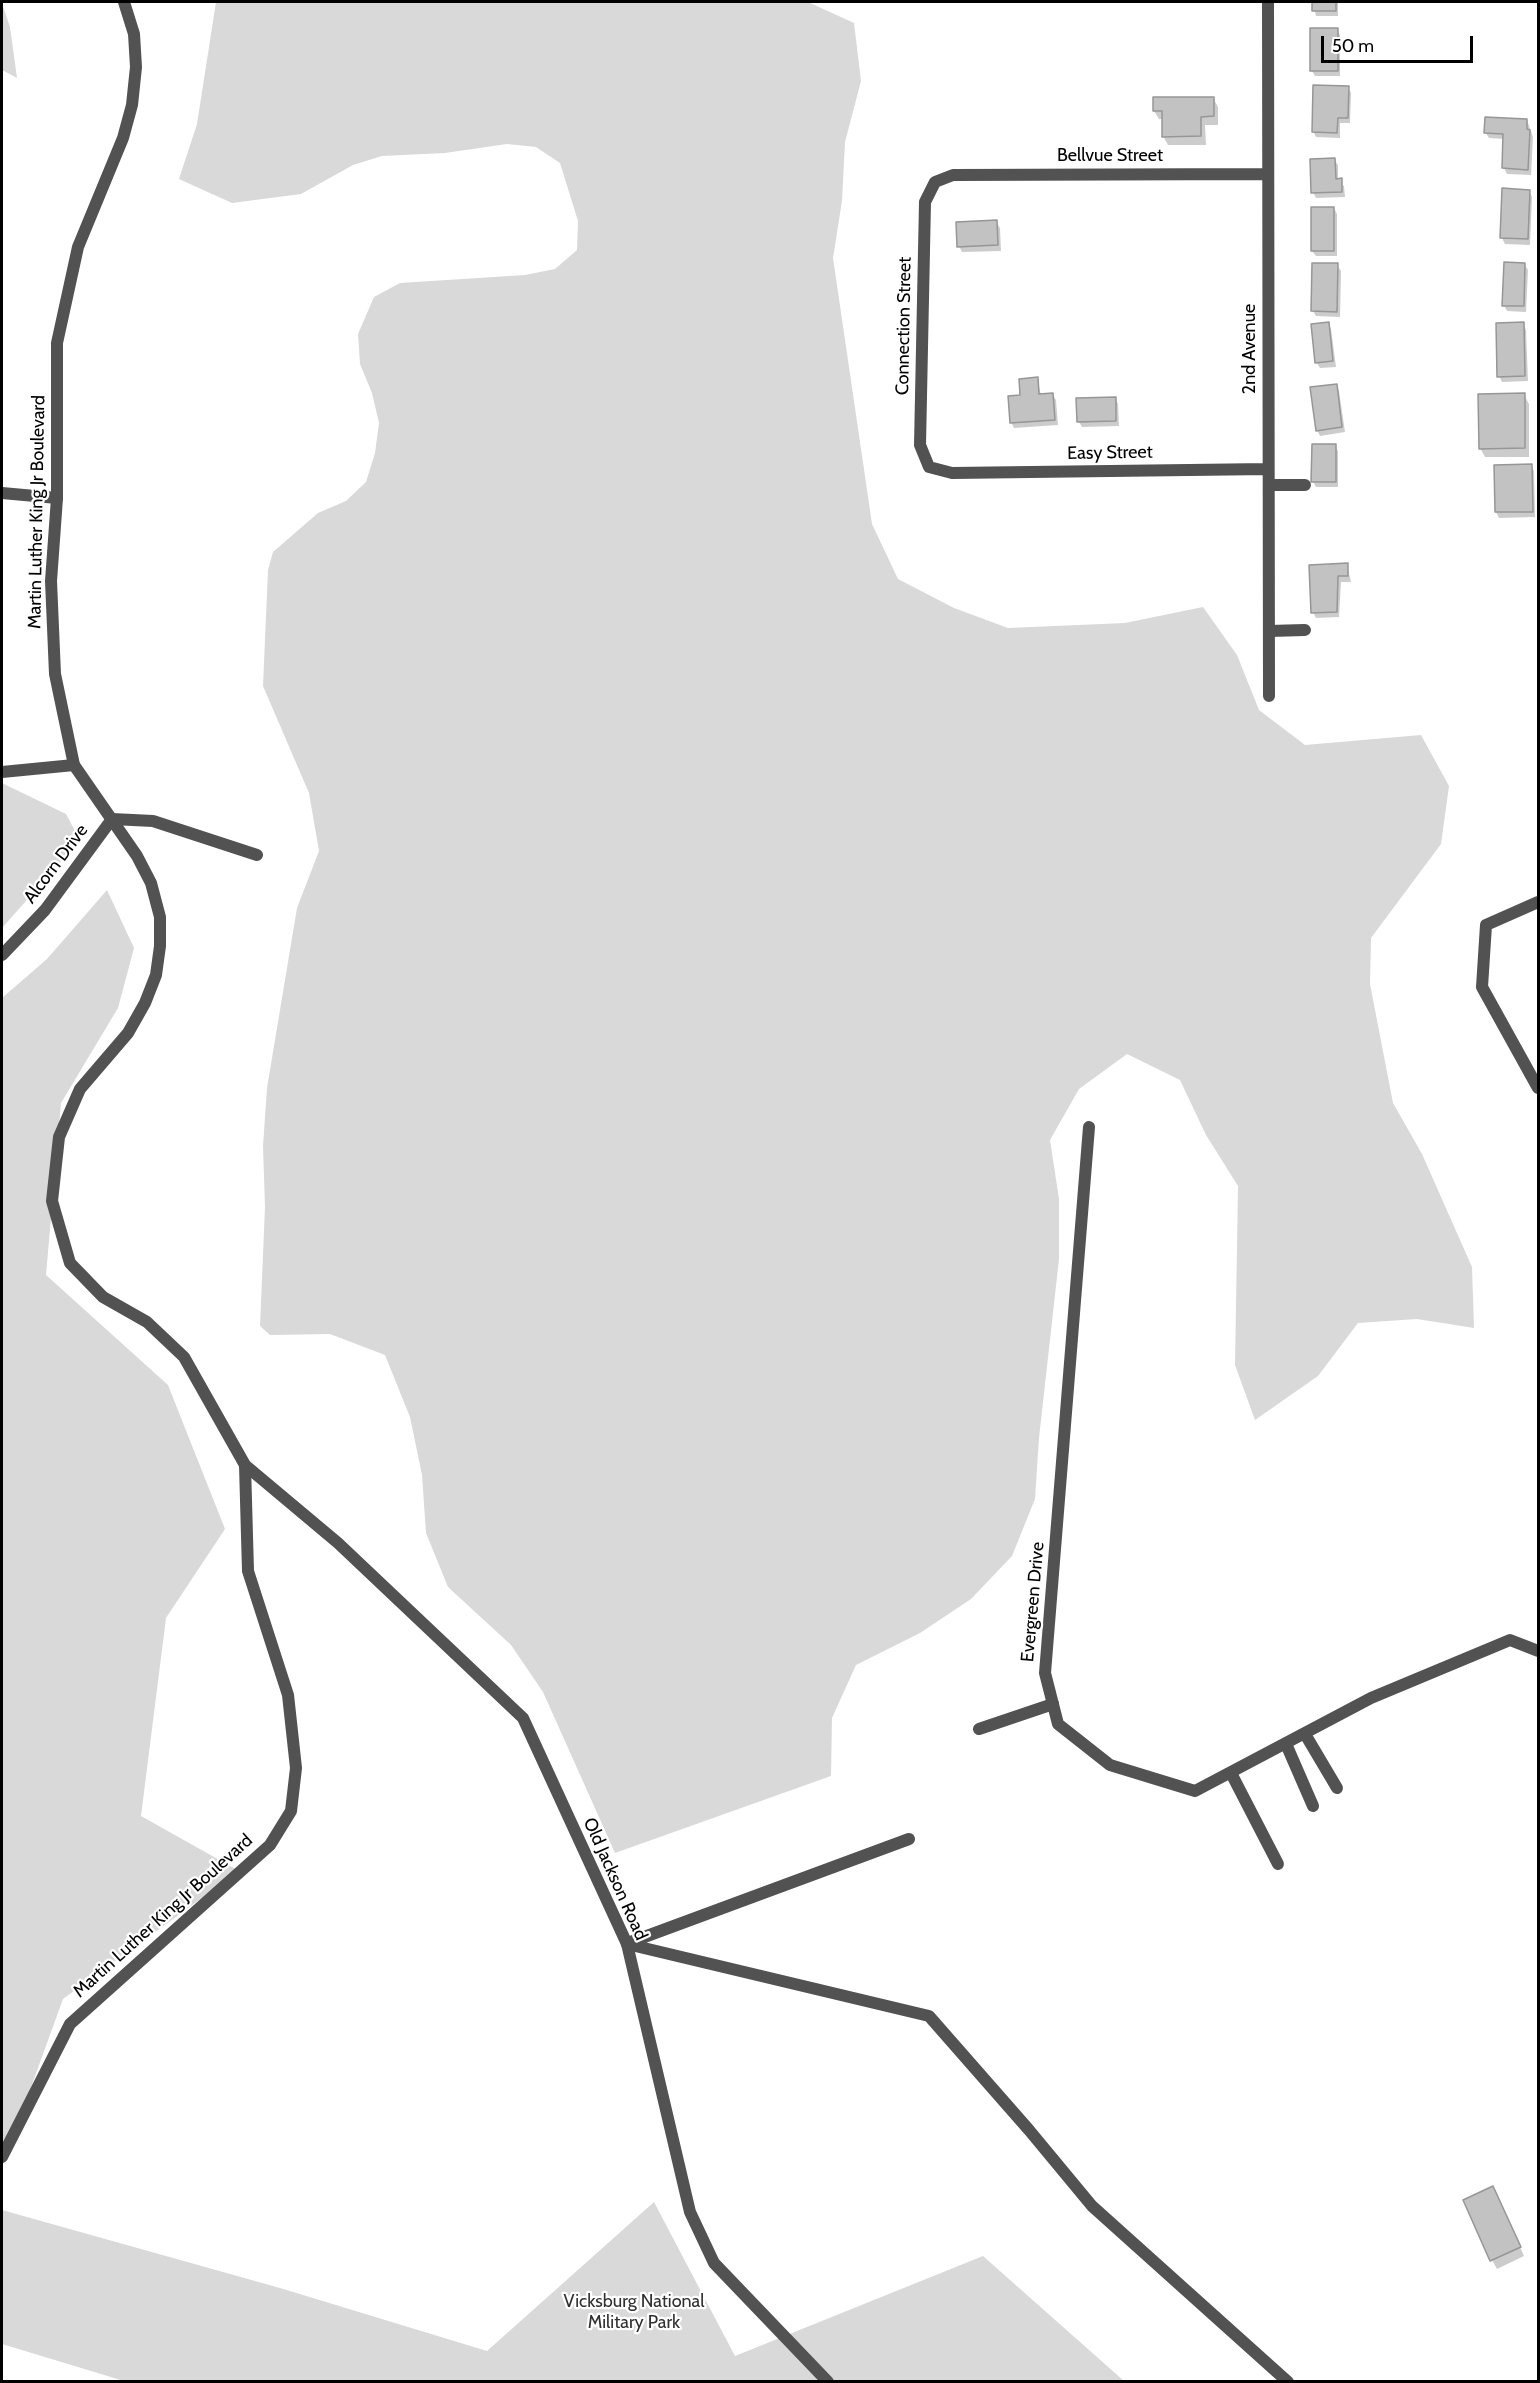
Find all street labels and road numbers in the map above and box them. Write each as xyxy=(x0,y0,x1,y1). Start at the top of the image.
street label: Bellvue Street xyxy=(1057,145,1163,167)
street label: Connection Street xyxy=(892,257,916,395)
street label: 2nd Avenue xyxy=(1239,304,1261,394)
street label: Martin Luther King Jr Boulevard xyxy=(24,395,50,629)
street label: Easy Street xyxy=(1067,441,1153,465)
street label: Alcorn Drive xyxy=(19,820,93,908)
street label: Evergreen Drive xyxy=(1017,1541,1049,1663)
street label: Old Jackson Road xyxy=(578,1814,652,1944)
street label: Martin Luther King Jr Boulevard xyxy=(69,1830,257,2002)

